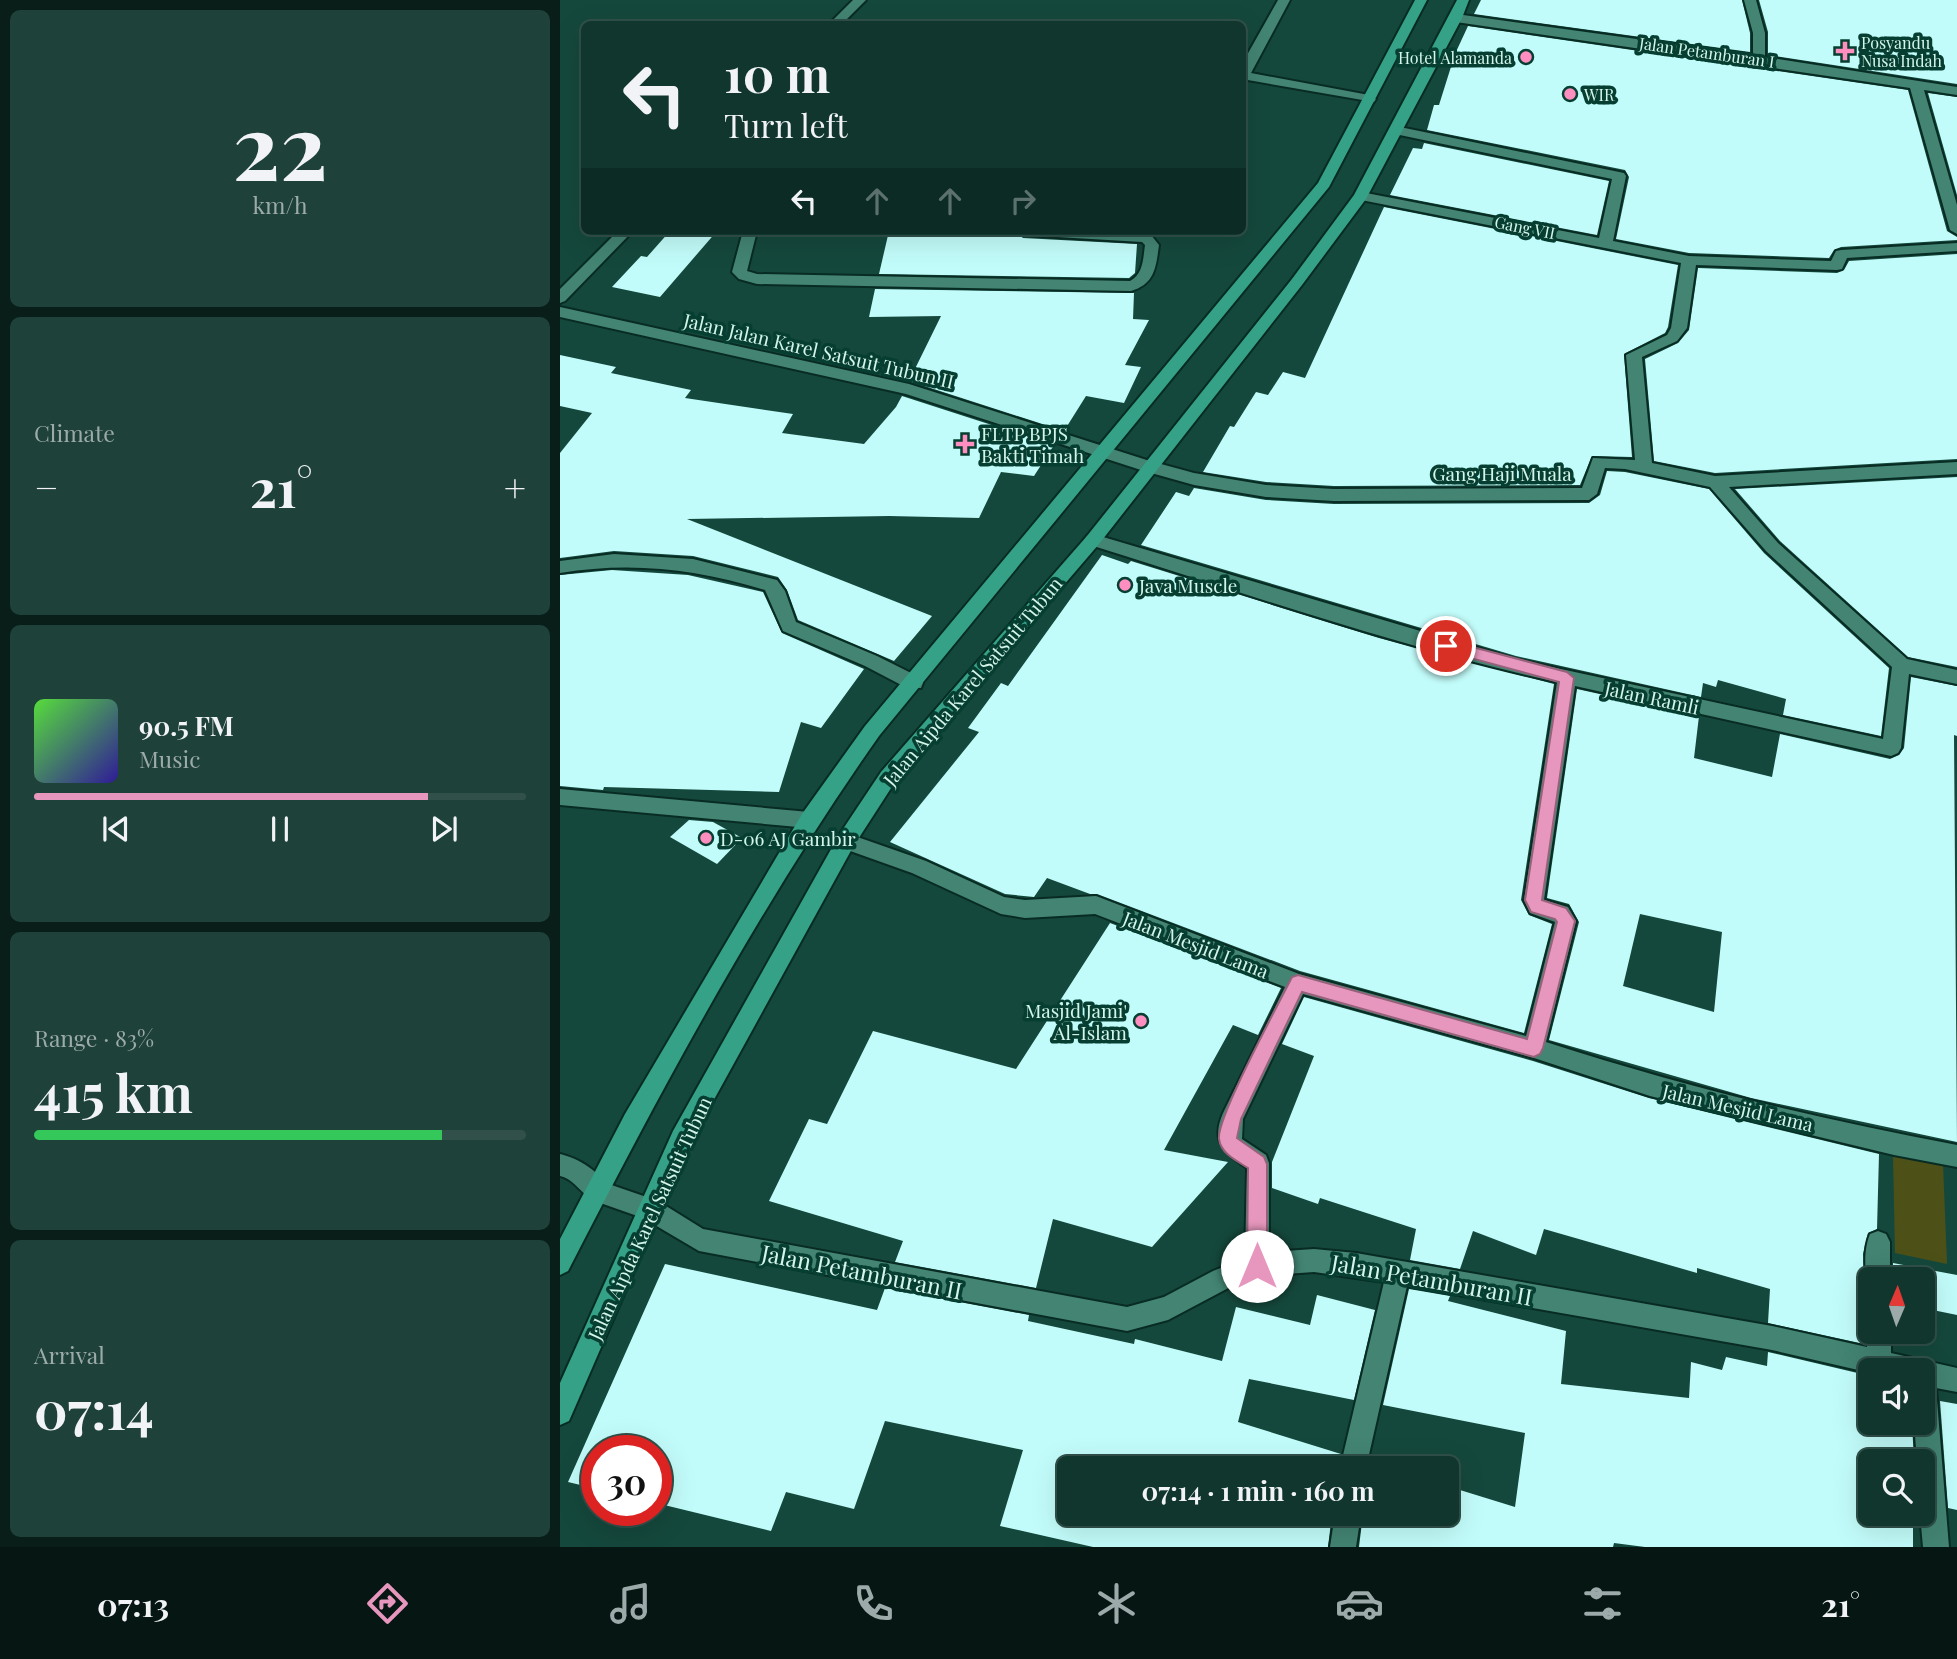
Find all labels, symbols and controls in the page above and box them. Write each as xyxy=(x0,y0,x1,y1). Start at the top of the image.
street label: Jalan Petamburan I xyxy=(1637,32,1776,72)
place label: Posyandu Nusa Indah xyxy=(1861,32,1943,71)
text: 10 m xyxy=(724,40,830,105)
marker: Posyandu Nusa Indah xyxy=(1835,41,1855,61)
place label: Hotel Alamanda xyxy=(1398,47,1512,68)
icon: left xyxy=(609,49,700,140)
marker: Hotel Alamanda xyxy=(1518,49,1534,65)
text: 22 xyxy=(232,83,328,204)
place label: WIR xyxy=(1583,84,1615,105)
marker: WIR xyxy=(1562,86,1578,102)
text: Turn left xyxy=(724,103,848,146)
icon: left xyxy=(785,182,823,220)
icon: ahead xyxy=(858,182,896,220)
icon: ahead xyxy=(931,182,969,220)
icon: right xyxy=(1004,182,1042,220)
text: km/h xyxy=(252,189,308,220)
street label: Gang VII xyxy=(1493,211,1557,243)
street label: Jalan Jalan Karel Satsuit Tubun II xyxy=(680,306,957,394)
text: Climate xyxy=(34,417,115,448)
place label: FLTP BPJS Bakti Timah xyxy=(981,420,1084,468)
marker: FLTP BPJS Bakti Timah xyxy=(955,434,975,454)
text: 21° xyxy=(250,452,313,521)
street label: Gang Haji Muala xyxy=(1432,460,1572,486)
text: − xyxy=(34,461,59,512)
text: + xyxy=(504,461,526,512)
street label: Jalan Aipda Karel Satsuit Tubun xyxy=(876,570,1068,792)
place label: Java Muscle xyxy=(1138,572,1237,598)
marker: Java Muscle xyxy=(1117,577,1133,593)
pin xyxy=(1416,616,1476,676)
icon: arrive xyxy=(1427,627,1465,665)
street label: Jalan Ramli xyxy=(1601,674,1702,720)
text: 90.5 FM xyxy=(139,708,234,743)
text: Music xyxy=(139,743,200,774)
icon: previous xyxy=(97,810,135,848)
icon: pause xyxy=(261,810,299,848)
icon: next xyxy=(425,810,463,848)
place label: D-06 AJ Gambir xyxy=(720,825,856,851)
marker: D-06 AJ Gambir xyxy=(698,830,714,846)
street label: Jalan Mesjid Lama xyxy=(1119,904,1273,984)
place label: Masjid Jami' Al-Islam xyxy=(1025,997,1127,1045)
marker: Masjid Jami' Al-Islam xyxy=(1133,1013,1149,1029)
text: Range · 83% xyxy=(34,1022,154,1053)
text: 415 km xyxy=(34,1057,193,1126)
street label: Jalan Mesjid Lama xyxy=(1659,1077,1816,1137)
street label: Jalan Aipda Karel Satsuit Tubun xyxy=(581,1092,717,1345)
position arrow xyxy=(1220,1229,1294,1303)
street label: Jalan Petamburan II xyxy=(758,1236,965,1306)
street label: Jalan Petamburan II xyxy=(1328,1246,1535,1312)
north arrow xyxy=(1858,1267,1936,1344)
map controls xyxy=(1858,1267,1935,1526)
text: Arrival xyxy=(34,1339,105,1370)
button: sound xyxy=(1858,1358,1935,1435)
text: 07:14 xyxy=(34,1374,154,1443)
speed limit sign: 30 xyxy=(581,1435,672,1526)
button: search xyxy=(1858,1449,1935,1526)
text: 07:14 · 1 min · 160 m xyxy=(1142,1473,1374,1508)
icon: directions xyxy=(363,1579,412,1628)
icon: music xyxy=(606,1579,655,1628)
icon: phone xyxy=(849,1579,898,1628)
icon: climate xyxy=(1092,1579,1141,1628)
icon: car xyxy=(1335,1579,1384,1628)
icon: filters xyxy=(1578,1579,1627,1628)
text: 07:13 xyxy=(97,1582,169,1625)
text: 21° xyxy=(1821,1582,1860,1625)

